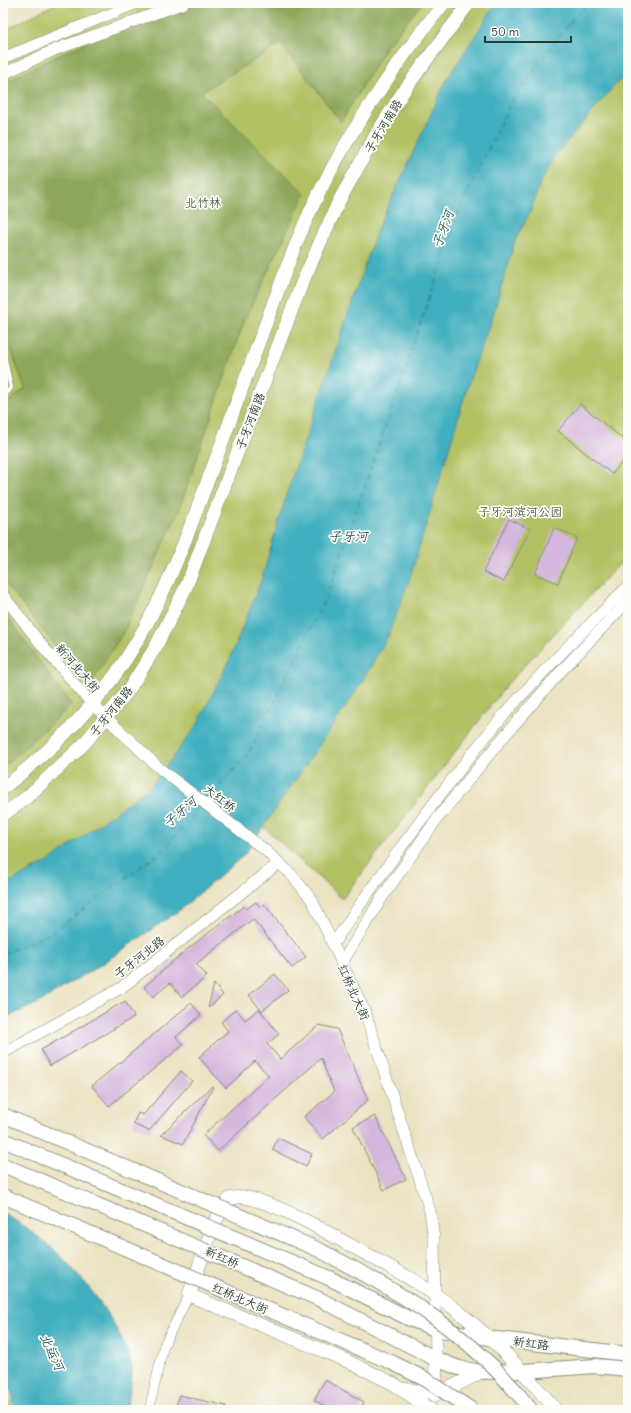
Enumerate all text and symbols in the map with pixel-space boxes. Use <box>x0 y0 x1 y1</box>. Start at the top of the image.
scale bar <box>485 18 571 44</box>
text: 50 m <box>491 24 520 39</box>
street label: 子牙河南路 <box>361 96 405 156</box>
park label: 北竹林 <box>185 195 221 210</box>
water label: 子牙河 <box>428 206 458 250</box>
street label: 子牙河南路 <box>232 390 268 452</box>
park label: 子牙河滨河公园 <box>478 504 562 519</box>
water label: 子牙河 <box>328 528 369 545</box>
street label: 新河北大街 <box>53 640 103 696</box>
street label: 子牙河南路 <box>86 683 136 739</box>
street label: 大红桥 <box>201 781 240 816</box>
water label: 子牙河 <box>160 792 202 831</box>
street label: 子牙河北路 <box>111 933 167 981</box>
street label: 红桥北大街 <box>335 962 373 1022</box>
street label: 新红桥 <box>202 1243 242 1271</box>
street label: 红桥北大街 <box>209 1279 271 1317</box>
water label: 北运河 <box>36 1331 69 1375</box>
street label: 新红路 <box>512 1333 550 1353</box>

